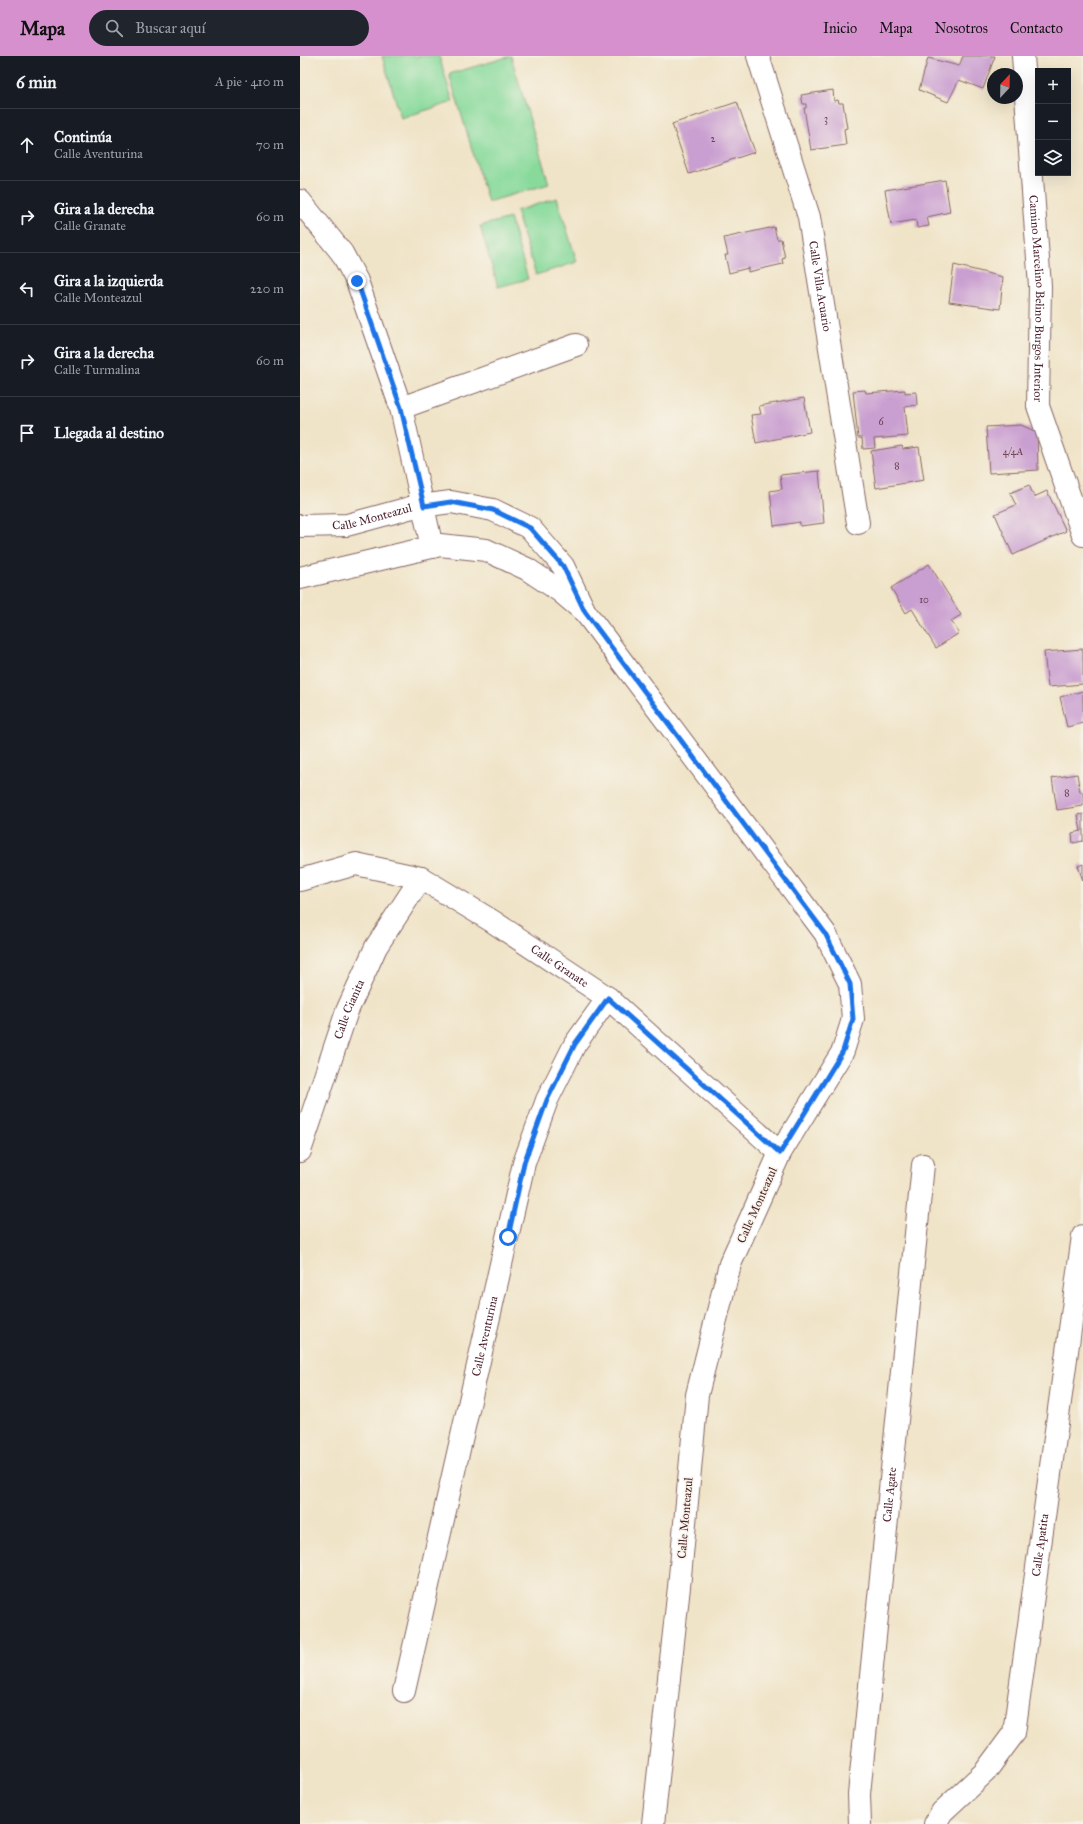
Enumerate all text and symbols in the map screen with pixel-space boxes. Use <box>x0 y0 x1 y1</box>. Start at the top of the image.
search box <box>89 10 369 46</box>
text: Mapa <box>20 17 65 40</box>
icon: search <box>103 17 125 39</box>
text: Buscar aquí <box>135 19 206 37</box>
text: Inicio <box>823 20 857 37</box>
text: Mapa <box>879 20 912 37</box>
text: Nosotros <box>934 20 988 37</box>
text: Contacto <box>1010 20 1063 37</box>
north arrow <box>987 68 1023 104</box>
map controls <box>1035 68 1071 176</box>
button: + <box>1035 68 1071 104</box>
text: 6 min <box>16 72 57 93</box>
text: A pie · 410 m <box>215 74 284 90</box>
button: − <box>1035 104 1071 140</box>
house number: 3 <box>824 113 828 125</box>
text: Continúa <box>54 128 112 146</box>
house number: 2 <box>711 133 716 145</box>
icon: ahead <box>16 134 38 156</box>
text: 70 m <box>256 137 284 153</box>
button: layers <box>1035 140 1071 176</box>
text: Calle Aventurina <box>54 146 143 162</box>
street label: Camino Marcelino Belino Burgos Interior <box>1026 194 1047 403</box>
text: Gira a la derecha <box>54 200 154 218</box>
icon: right <box>16 206 38 228</box>
text: 60 m <box>256 209 284 225</box>
text: Calle Granate <box>54 218 126 234</box>
street label: Calle Villa Acuario <box>806 240 834 333</box>
text: Gira a la izquierda <box>54 272 163 290</box>
route end <box>348 272 366 290</box>
icon: left <box>16 278 38 300</box>
text: 220 m <box>250 281 284 297</box>
text: Calle Monteazul <box>54 290 142 306</box>
text: Gira a la derecha <box>54 344 154 362</box>
icon: right <box>16 350 38 372</box>
text: 60 m <box>256 353 284 369</box>
text: Calle Turmalina <box>54 362 140 378</box>
house number: 6 <box>878 416 884 428</box>
icon: arrive <box>16 422 38 444</box>
text: Llegada al destino <box>54 424 164 442</box>
house number: 4/4A <box>1003 446 1023 458</box>
house number: 8 <box>894 460 900 472</box>
street label: Calle Monteazul <box>332 500 414 532</box>
house number: 10 <box>919 594 929 606</box>
house number: 8 <box>1064 787 1070 799</box>
street label: Calle Granate <box>528 942 591 990</box>
street label: Calle Cianita <box>331 976 368 1041</box>
street label: Calle Monteazul <box>734 1164 780 1245</box>
route start <box>499 1228 517 1246</box>
street label: Calle Aventurina <box>469 1294 501 1378</box>
street label: Calle Agate <box>880 1466 899 1523</box>
street label: Calle Monteazul <box>674 1476 696 1559</box>
street label: Calle Apatita <box>1029 1512 1052 1577</box>

